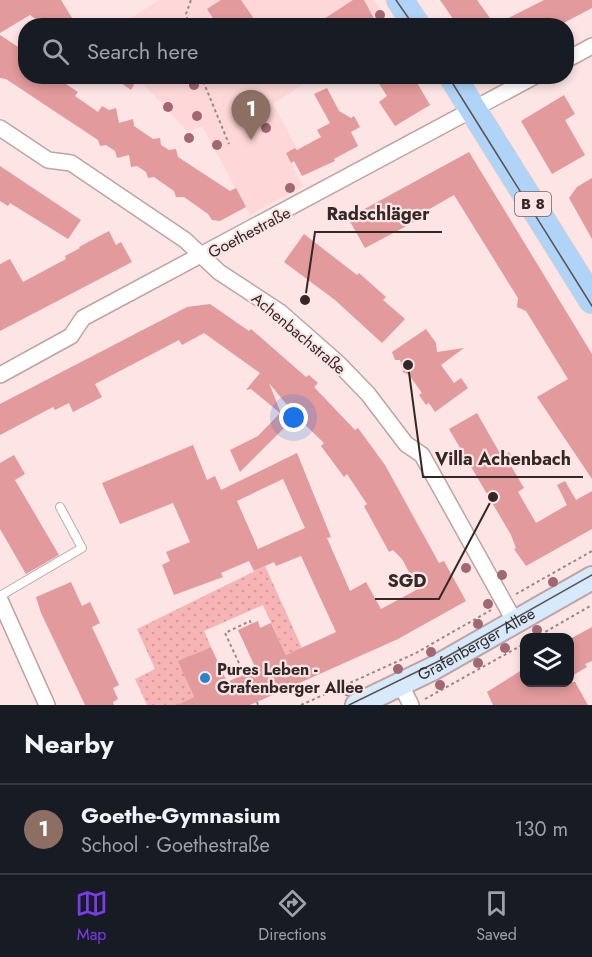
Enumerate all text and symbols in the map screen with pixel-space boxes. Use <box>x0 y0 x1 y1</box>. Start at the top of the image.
search box <box>18 18 574 84</box>
icon: search <box>39 35 72 68</box>
text: Search here <box>87 35 198 67</box>
pin: 1 <box>232 90 270 140</box>
road number: B 8 <box>515 192 551 216</box>
callout: Radschläger <box>315 196 442 232</box>
street label: Goethestraße <box>204 201 295 264</box>
text: Radschläger <box>326 201 430 227</box>
street label: Achenbachstraße <box>247 287 351 380</box>
your location <box>279 403 308 432</box>
callout: Villa Achenbach <box>423 441 583 477</box>
text: Villa Achenbach <box>434 446 571 472</box>
callout: SGD <box>375 563 439 599</box>
text: SGD <box>387 568 427 594</box>
street label: Grafenberger Allee <box>414 602 539 686</box>
map controls <box>520 633 574 687</box>
button: layers <box>520 633 574 687</box>
place label: Pures Leben - Grafenberger Allee <box>217 658 364 699</box>
marker: Pures Leben - Grafenberger Allee <box>198 671 212 685</box>
text: Nearby <box>24 725 113 763</box>
text: Goethe-Gymnasium <box>81 799 281 831</box>
text: 1 <box>38 815 49 844</box>
text: 130 m <box>514 815 568 844</box>
text: School · Goethestraße <box>81 831 270 860</box>
tab: Map <box>75 887 108 946</box>
tab: Directions <box>258 887 326 946</box>
tab: Saved <box>476 887 517 946</box>

